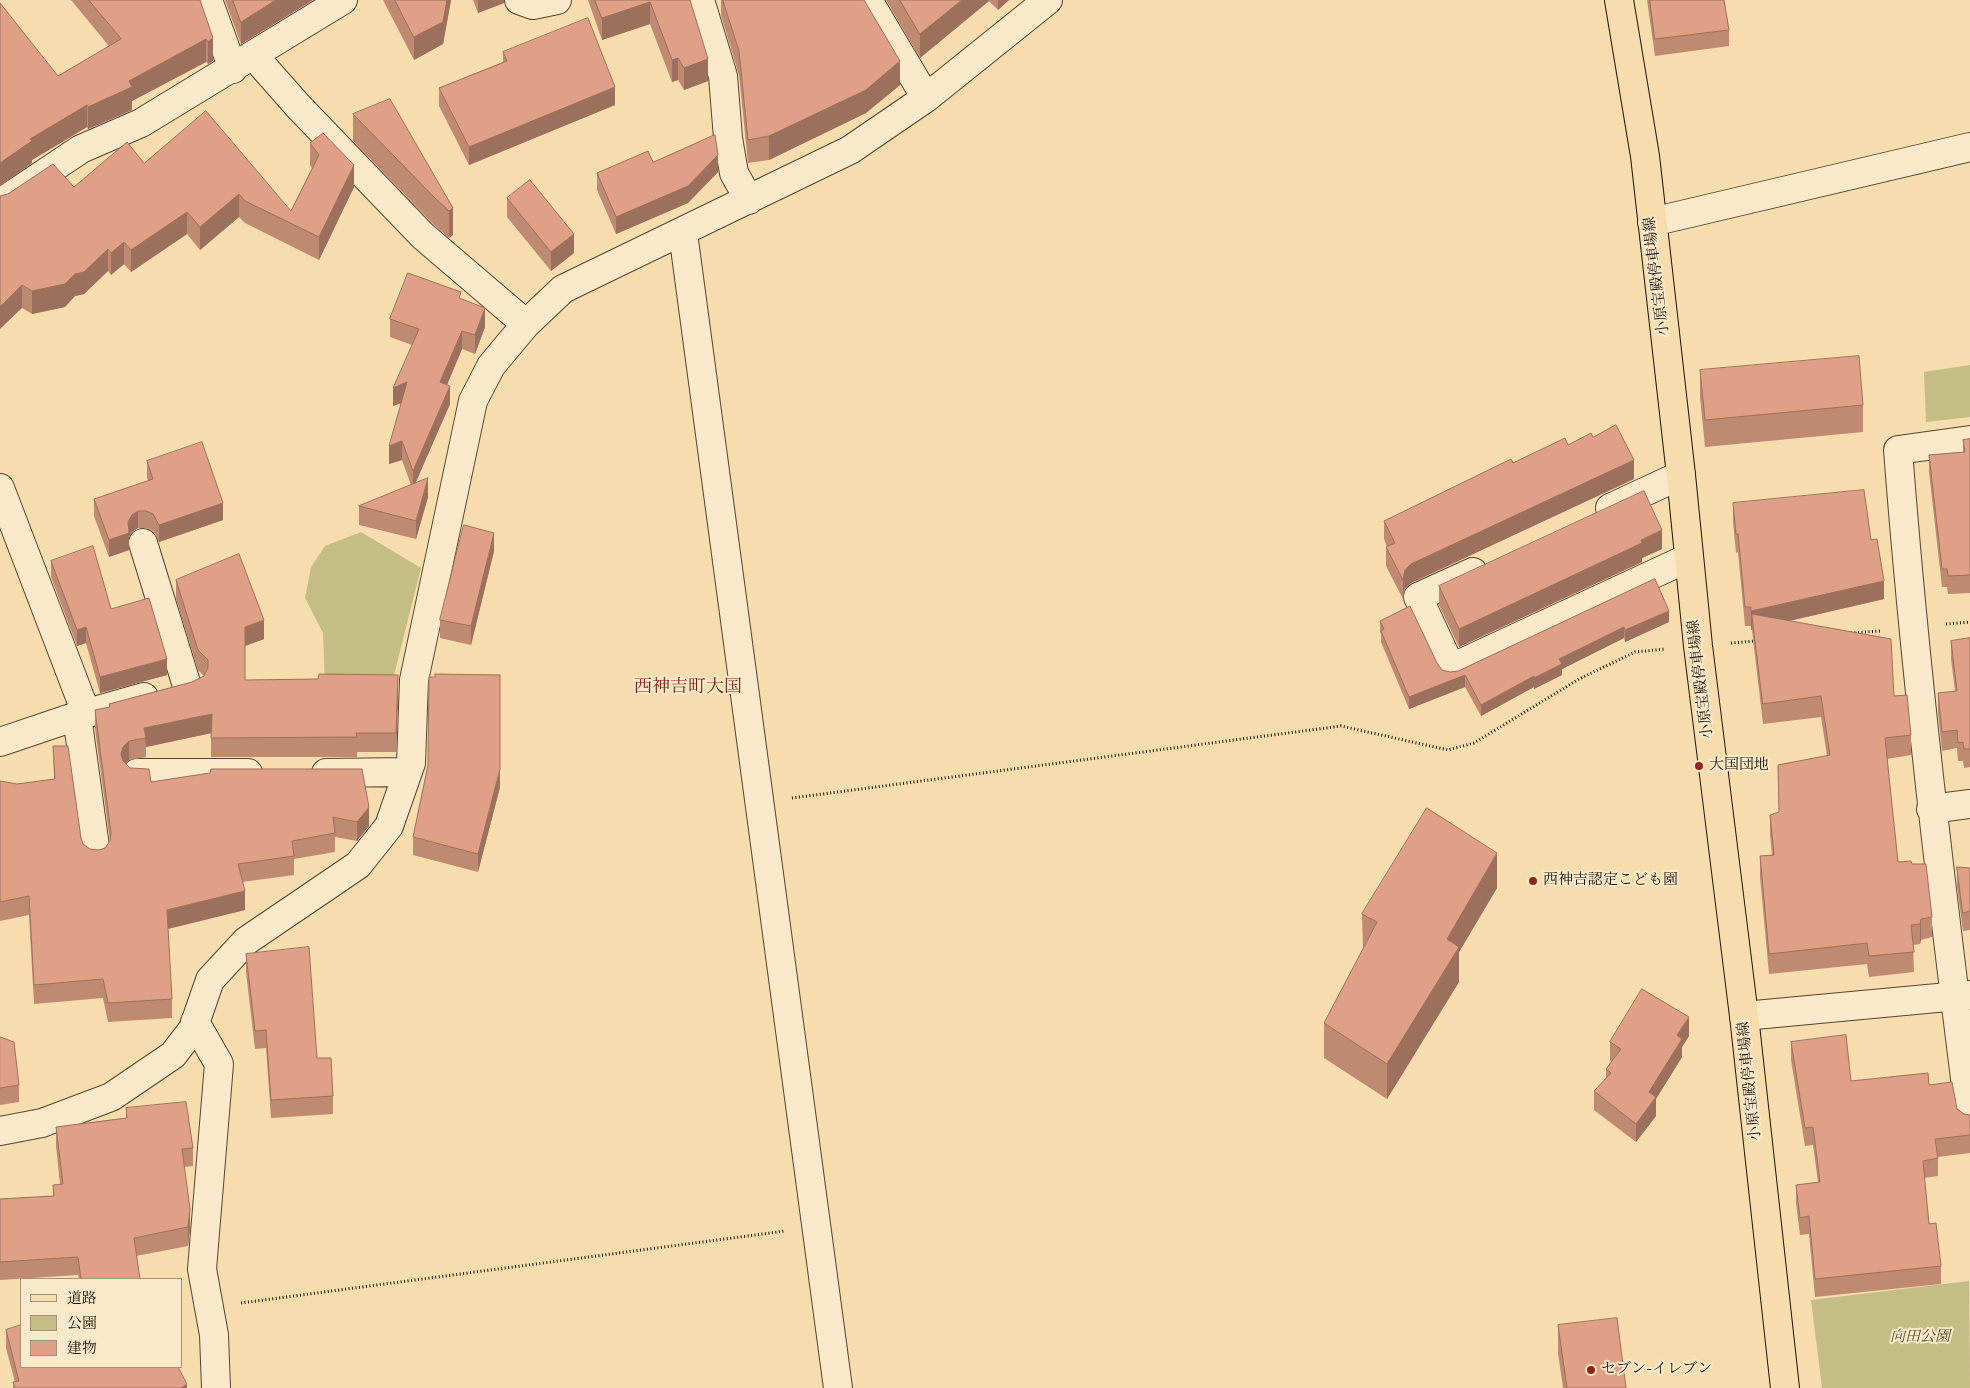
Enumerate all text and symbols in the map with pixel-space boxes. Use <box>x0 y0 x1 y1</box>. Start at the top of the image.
street label: 小原宝殿停車場線 <box>1642 215 1674 337</box>
street label: 小原宝殿停車場線 <box>1686 618 1718 740</box>
district label: 西神吉町大国 <box>634 678 742 700</box>
place label: 大国団地 <box>1709 757 1769 775</box>
marker: 大国団地 <box>1693 760 1705 772</box>
place label: 西神吉認定こども園 <box>1543 872 1678 890</box>
marker: 西神吉認定こども園 <box>1527 875 1539 887</box>
street label: 小原宝殿停車場線 <box>1736 1020 1766 1142</box>
legend <box>20 1278 182 1368</box>
text: 道路 <box>67 1289 97 1310</box>
text: 公園 <box>67 1314 97 1335</box>
park label: 向田公園 <box>1890 1329 1950 1347</box>
text: 建物 <box>67 1339 97 1360</box>
place label: セブン-イレブン <box>1601 1361 1712 1379</box>
marker: セブン-イレブン <box>1585 1364 1597 1376</box>

